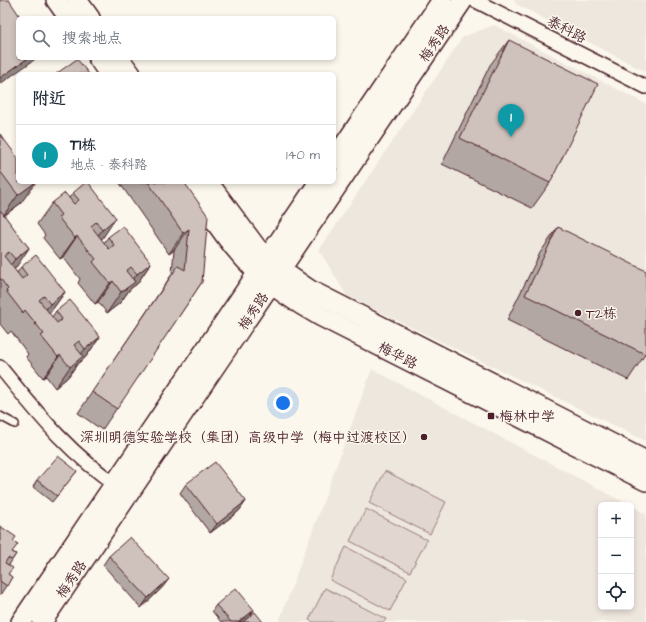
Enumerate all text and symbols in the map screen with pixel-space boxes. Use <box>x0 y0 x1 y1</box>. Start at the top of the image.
street label: 泰科路 <box>543 11 590 48</box>
search box <box>16 16 336 60</box>
street label: 梅秀路 <box>415 21 455 67</box>
icon: search <box>30 27 52 49</box>
text: 搜索地点 <box>62 28 122 49</box>
text: 附近 <box>32 87 66 111</box>
pin: 1 <box>498 104 524 137</box>
text: T1栋 <box>70 135 96 156</box>
text: 1 <box>44 146 46 164</box>
text: 140 m <box>286 146 320 164</box>
text: 地点 · 泰科路 <box>70 156 147 174</box>
street label: 梅秀路 <box>234 289 274 335</box>
place label: T2栋 <box>586 304 617 324</box>
marker: T2栋 <box>573 308 583 318</box>
street label: 梅华路 <box>374 337 421 374</box>
your location <box>273 393 293 413</box>
place label: 梅林中学 <box>499 407 555 427</box>
marker: 梅林中学 <box>486 411 496 421</box>
place label: 深圳明德实验学校（集团）高级中学（梅中过渡校区） <box>80 428 416 448</box>
marker: 深圳明德实验学校（集团）高级中学（梅中过渡校区） <box>419 432 429 442</box>
map controls <box>598 502 634 610</box>
button: + <box>598 502 634 538</box>
button: − <box>598 538 634 574</box>
street label: 梅秀路 <box>52 557 92 603</box>
button: locate <box>598 574 634 610</box>

